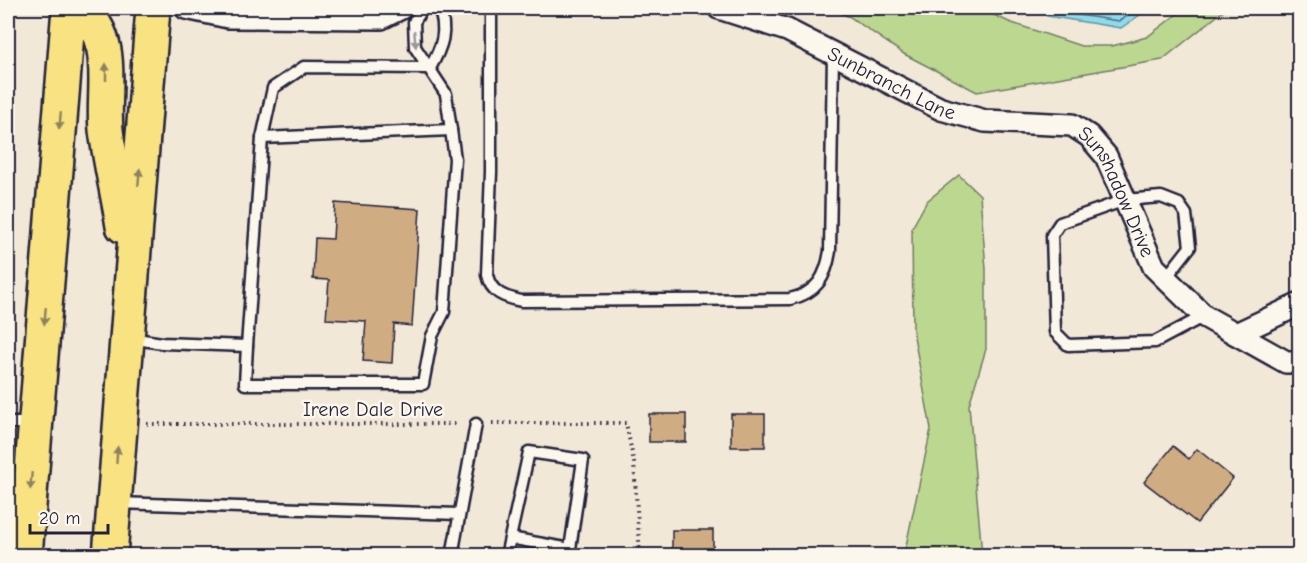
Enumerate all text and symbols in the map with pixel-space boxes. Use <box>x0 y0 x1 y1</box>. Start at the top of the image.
one-way arrow <box>411 29 420 48</box>
street label: Sunbranch Lane <box>824 42 958 124</box>
one-way arrow <box>101 62 111 81</box>
one-way arrow <box>55 112 65 131</box>
street label: Sunshadow Drive <box>1074 121 1159 260</box>
one-way arrow <box>134 168 144 187</box>
one-way arrow <box>40 306 49 325</box>
street label: Irene Dale Drive <box>303 398 443 421</box>
one-way arrow <box>112 446 122 465</box>
one-way arrow <box>27 471 36 490</box>
scale bar <box>30 497 108 535</box>
text: 20 m <box>39 508 80 529</box>

